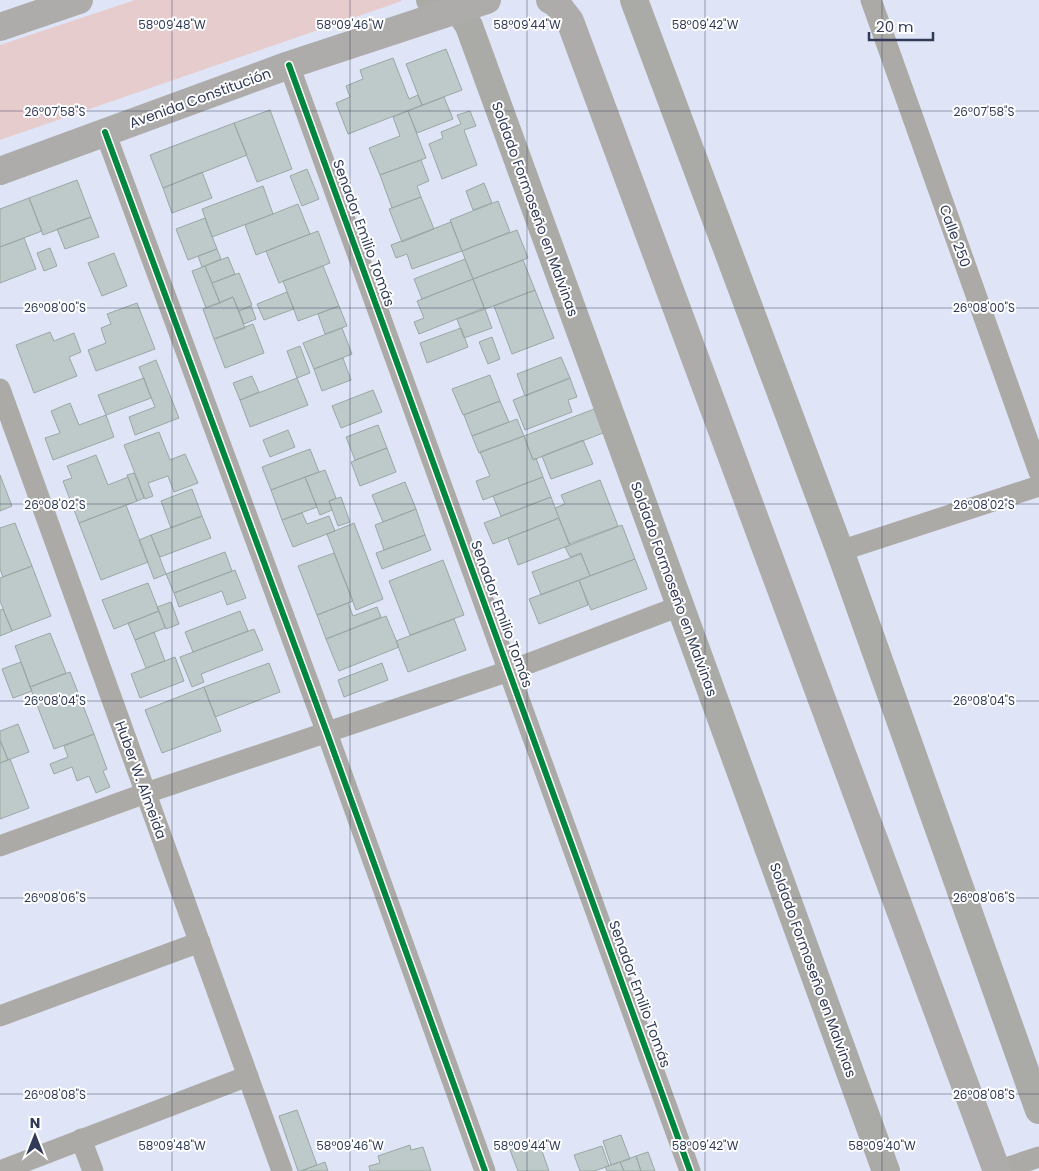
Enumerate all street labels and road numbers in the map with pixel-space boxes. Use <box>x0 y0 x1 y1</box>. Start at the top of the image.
street label: Avenida Constitución <box>126 63 274 133</box>
street label: Soldado Formoseño en Malvinas <box>487 99 583 319</box>
street label: Senador Emilio Tomás <box>328 157 400 309</box>
street label: Calle 250 <box>934 202 976 270</box>
street label: Soldado Formoseño en Malvinas <box>626 479 722 699</box>
street label: Senador Emilio Tomás <box>466 538 538 690</box>
street label: Huber W. Almeida <box>110 718 172 842</box>
street label: Soldado Formoseño en Malvinas <box>765 860 861 1080</box>
street label: Senador Emilio Tomás <box>604 918 676 1070</box>

